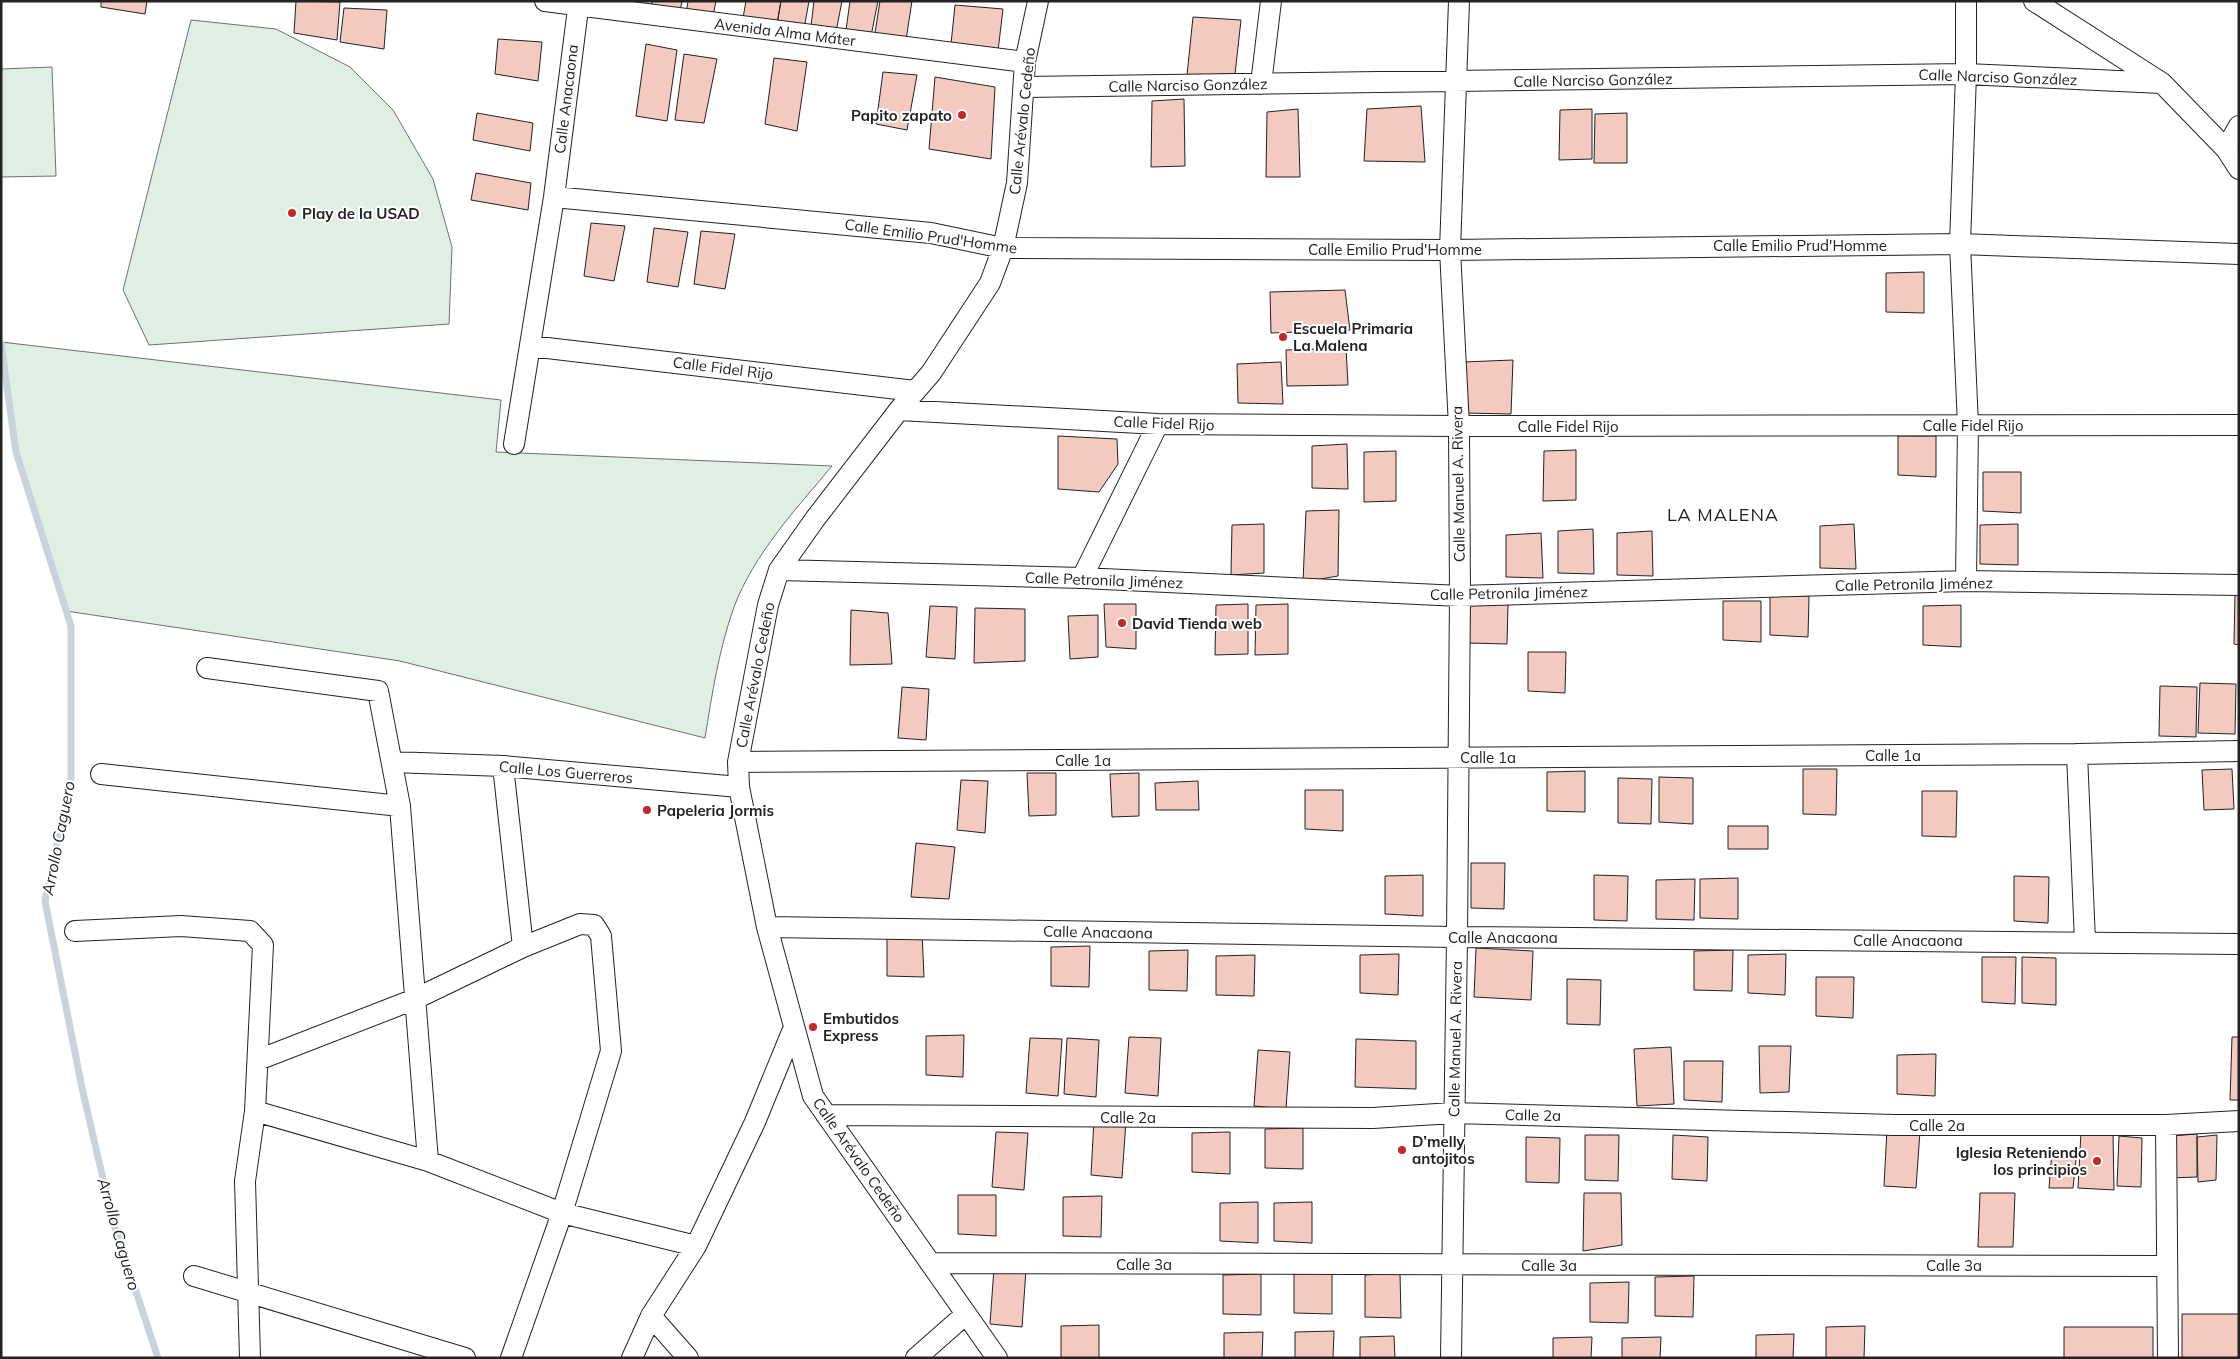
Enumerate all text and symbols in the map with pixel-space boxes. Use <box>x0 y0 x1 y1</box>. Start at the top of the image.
street label: Avenida Alma Máter <box>713 14 857 50</box>
street label: Calle Anacaona <box>550 43 582 155</box>
street label: Calle Arévalo Cedeño <box>1005 46 1039 196</box>
street label: Calle Narciso González <box>1918 65 2078 89</box>
street label: Calle Narciso González <box>1513 69 1673 91</box>
street label: Calle Narciso González <box>1108 74 1268 96</box>
place label: Papito zapato <box>851 106 952 125</box>
marker: Papito zapato <box>956 109 968 121</box>
place label: Play de la USAD <box>302 204 420 223</box>
marker: Play de la USAD <box>286 207 298 219</box>
street label: Calle Emilio Prud'Homme <box>844 214 1018 258</box>
street label: Calle Emilio Prud'Homme <box>1713 236 1887 255</box>
street label: Calle Emilio Prud'Homme <box>1308 240 1482 259</box>
place label: Escuela Primaria La Malena <box>1293 319 1413 355</box>
marker: Escuela Primaria La Malena <box>1277 331 1289 343</box>
street label: Calle Fidel Rijo <box>672 352 774 384</box>
street label: Calle Manuel A. Rivera <box>1447 406 1469 562</box>
street label: Calle Fidel Rijo <box>1113 412 1215 434</box>
street label: Calle Fidel Rijo <box>1923 416 2023 435</box>
street label: Calle Fidel Rijo <box>1518 417 1618 436</box>
district label: LA MALENA <box>1667 503 1779 526</box>
street label: Calle Petronila Jiménez <box>1025 568 1184 592</box>
street label: Calle Petronila Jiménez <box>1835 573 1994 595</box>
street label: Calle Petronila Jiménez <box>1430 582 1589 604</box>
street label: Calle Arévalo Cedeño <box>732 601 778 749</box>
place label: David Tienda web <box>1132 614 1262 633</box>
marker: David Tienda web <box>1116 617 1128 629</box>
street label: Calle 1a <box>1865 746 1921 765</box>
street label: Calle 1a <box>1460 748 1516 767</box>
street label: Calle 1a <box>1055 751 1111 770</box>
street label: Calle Los Guerreros <box>498 757 634 787</box>
water label: Arrollo Caguero <box>37 779 79 898</box>
place label: Papeleria Jormis <box>657 801 774 820</box>
marker: Papeleria Jormis <box>641 804 653 816</box>
street label: Calle Anacaona <box>1043 922 1153 942</box>
street label: Calle Anacaona <box>1448 928 1558 947</box>
street label: Calle Anacaona <box>1853 931 1963 950</box>
street label: Calle Manuel A. Rivera <box>1444 961 1466 1117</box>
place label: Embutidos Express <box>823 1009 899 1045</box>
marker: Embutidos Express <box>807 1021 819 1033</box>
street label: Calle Arévalo Cedeño <box>809 1094 909 1226</box>
street label: Calle 2a <box>1505 1105 1561 1125</box>
street label: Calle 2a <box>1100 1108 1156 1127</box>
street label: Calle 2a <box>1909 1116 1965 1135</box>
place label: D’melly antojitos <box>1412 1132 1475 1168</box>
place label: Iglesia Reteniendo los principios <box>1956 1143 2087 1179</box>
marker: D’melly antojitos <box>1396 1144 1408 1156</box>
marker: Iglesia Reteniendo los principios <box>2091 1155 2103 1167</box>
water label: Arrollo Caguero <box>93 1175 145 1293</box>
street label: Calle 3a <box>1116 1255 1172 1274</box>
street label: Calle 3a <box>1521 1256 1577 1275</box>
street label: Calle 3a <box>1926 1256 1982 1275</box>

